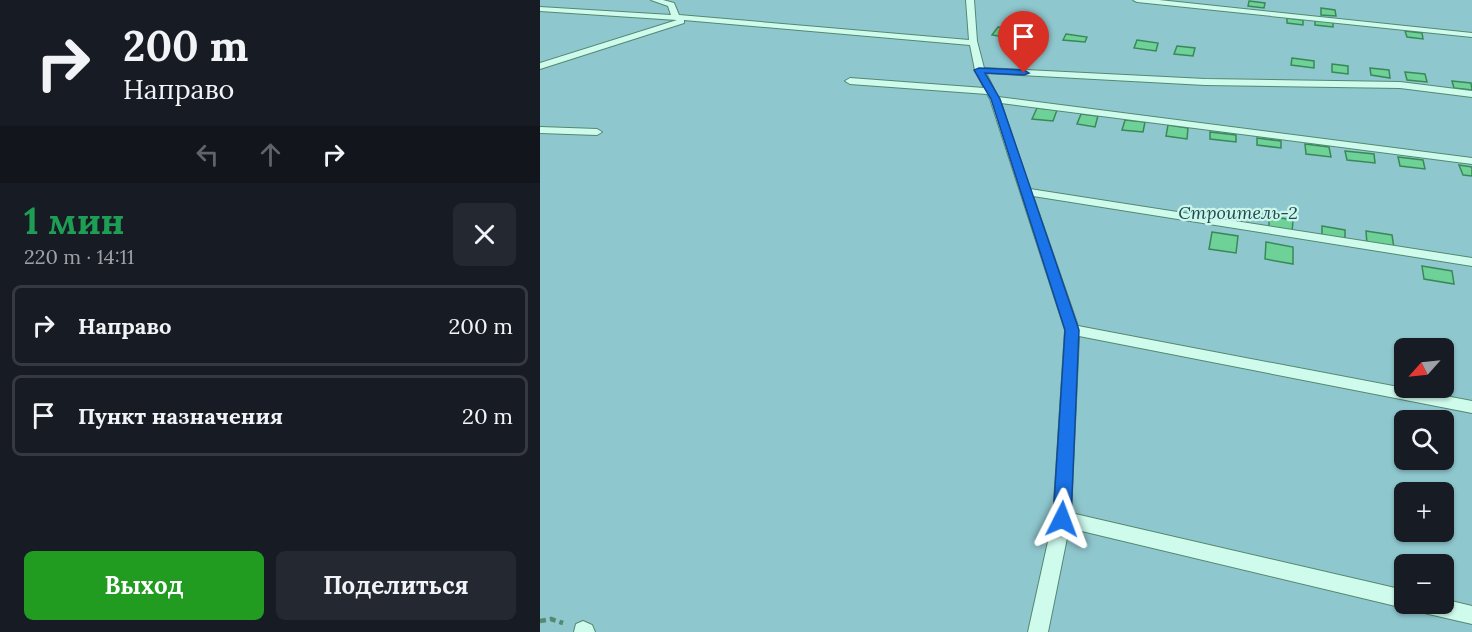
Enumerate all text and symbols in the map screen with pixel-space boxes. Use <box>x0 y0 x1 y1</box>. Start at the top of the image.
pin <box>998 11 1049 73</box>
text: 200 m <box>123 19 249 73</box>
icon: arrive <box>1007 20 1040 53</box>
icon: right <box>24 24 102 102</box>
text: Направо <box>123 72 234 106</box>
icon: left <box>191 138 224 171</box>
icon: ahead <box>254 138 287 171</box>
icon: right <box>317 138 350 171</box>
text: 1 мин <box>24 198 125 244</box>
park label: Строитель-2 <box>1178 201 1298 224</box>
button: close <box>453 203 516 266</box>
text: 220 m · 14:11 <box>24 244 134 269</box>
icon: right <box>27 309 60 342</box>
text: Направо <box>78 312 172 340</box>
text: 200 m <box>448 312 513 340</box>
north arrow <box>1394 338 1454 398</box>
map controls <box>1394 338 1454 614</box>
icon: arrive <box>27 399 60 432</box>
text: Пункт назначения <box>78 402 283 430</box>
text: 20 m <box>462 402 513 430</box>
button: search <box>1394 410 1454 470</box>
button: + <box>1394 482 1454 542</box>
position arrow <box>1030 487 1094 551</box>
button: Выход <box>24 551 264 620</box>
button: Поделиться <box>276 551 516 620</box>
button: − <box>1394 554 1454 614</box>

